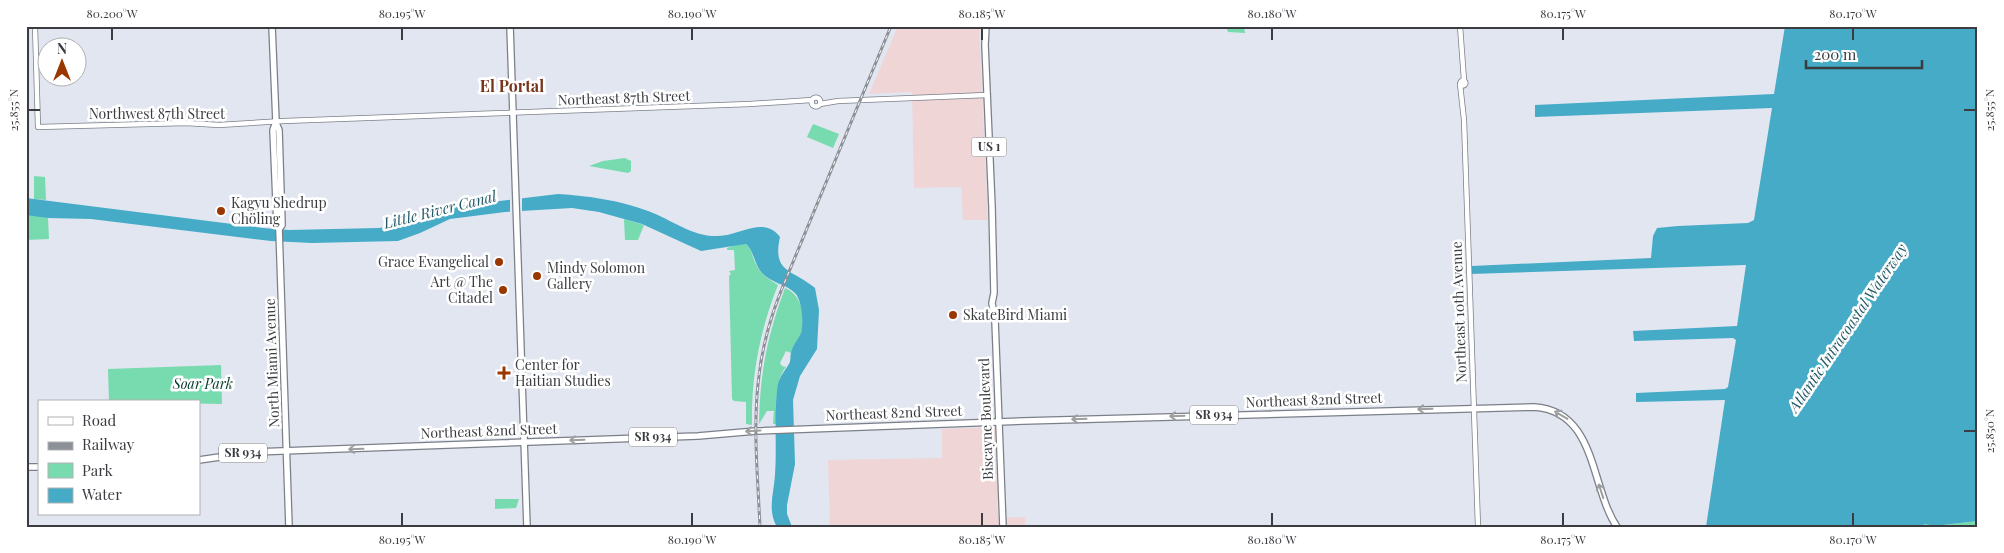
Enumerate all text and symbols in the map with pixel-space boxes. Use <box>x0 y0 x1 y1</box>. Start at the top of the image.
text: 80.200°W <box>86 5 138 21</box>
text: 80.195°W <box>379 5 426 21</box>
text: 80.190°W <box>668 5 716 21</box>
text: 80.185°W <box>959 5 1006 21</box>
text: 80.180°W <box>1248 5 1297 21</box>
text: 80.175°W <box>1540 5 1586 21</box>
text: 80.170°W <box>1829 5 1877 21</box>
north arrow <box>38 38 88 88</box>
scale bar <box>1806 38 1923 70</box>
text: N <box>57 39 67 58</box>
text: 200 m <box>1814 44 1857 64</box>
district label: El Portal <box>480 75 544 96</box>
street label: Northeast 87th Street <box>557 86 692 109</box>
text: 25.855°N <box>5 88 21 131</box>
text: 25.855°N <box>1981 88 1997 131</box>
street label: Northwest 87th Street <box>89 104 226 123</box>
road number: US 1 <box>972 138 1006 156</box>
water label: Little River Canal <box>380 185 499 233</box>
place label: Kagyu Shedrup Chöling <box>231 193 327 228</box>
marker: Kagyu Shedrup Chöling <box>215 205 227 217</box>
water label: Atlantic Intracoastal Waterway <box>1782 239 1911 417</box>
street label: Northeast 10th Avenue <box>1447 241 1470 383</box>
place label: Grace Evangelical <box>378 252 489 271</box>
marker: Grace Evangelical <box>493 256 505 268</box>
place label: Mindy Solomon Gallery <box>547 258 646 293</box>
marker: Mindy Solomon Gallery <box>531 270 543 282</box>
place label: Art @ The Citadel <box>429 272 493 307</box>
marker: Art @ The Citadel <box>497 284 509 296</box>
street label: North Miami Avenue <box>260 298 283 428</box>
place label: SkateBird Miami <box>963 305 1067 324</box>
marker: SkateBird Miami <box>947 309 959 321</box>
place label: Center for Haitian Studies <box>515 355 611 390</box>
street label: Biscayne Boulevard <box>974 358 997 480</box>
marker: Center for Haitian Studies <box>497 366 511 380</box>
park label: Soar Park <box>172 374 233 393</box>
street label: Northeast 82nd Street <box>1245 388 1384 411</box>
legend <box>38 400 200 516</box>
street label: Northeast 82nd Street <box>825 401 964 424</box>
one-way arrow <box>1417 404 1434 414</box>
road number: SR 934 <box>1190 406 1238 424</box>
text: 25.850°N <box>1981 408 1997 453</box>
text: Road <box>82 410 116 430</box>
one-way arrow <box>1553 410 1568 420</box>
one-way arrow <box>1169 411 1186 421</box>
one-way arrow <box>1071 414 1088 424</box>
street label: Northeast 82nd Street <box>420 419 559 442</box>
one-way arrow <box>746 427 762 436</box>
road number: SR 934 <box>629 428 677 447</box>
text: Railway <box>82 434 135 454</box>
one-way arrow <box>569 435 585 445</box>
road number: SR 934 <box>219 443 267 462</box>
one-way arrow <box>349 444 365 454</box>
text: Park <box>82 460 114 480</box>
text: Water <box>81 484 122 504</box>
one-way arrow <box>1596 484 1605 499</box>
text: 80.195°W <box>379 531 426 547</box>
text: 80.190°W <box>668 531 716 547</box>
text: 80.185°W <box>959 531 1006 547</box>
text: 80.180°W <box>1248 531 1297 547</box>
text: 80.175°W <box>1540 531 1586 547</box>
text: 80.170°W <box>1829 531 1877 547</box>

